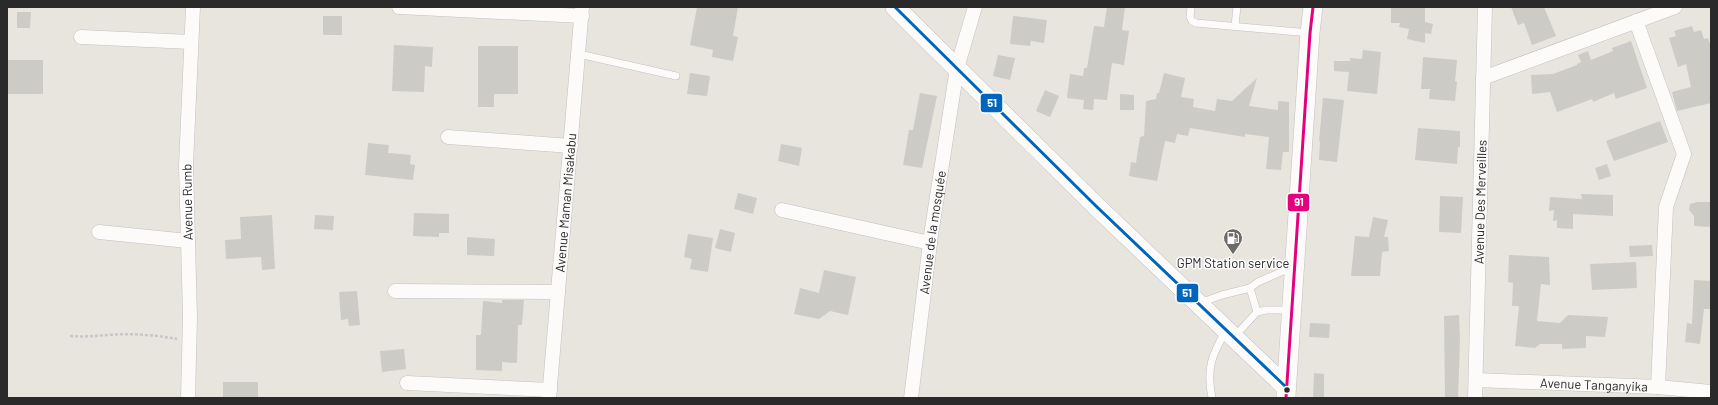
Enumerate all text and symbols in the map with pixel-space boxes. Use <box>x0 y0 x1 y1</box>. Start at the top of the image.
line badge: 51 <box>980 93 1003 113</box>
text: 51 <box>987 96 997 109</box>
street label: Avenue Maman Misakabu <box>552 132 579 273</box>
street label: Avenue Des Merveilles <box>1470 140 1490 264</box>
street label: Avenue Rumb <box>178 164 196 240</box>
street label: Avenue de la mosquée <box>916 169 949 295</box>
line badge: 91 <box>1287 193 1310 212</box>
text: 91 <box>1294 195 1304 208</box>
fuel station icon: GPM Station service <box>1222 227 1244 255</box>
place label: GPM Station service <box>1177 255 1289 271</box>
line badge: 51 <box>1176 283 1199 303</box>
text: 51 <box>1182 286 1192 299</box>
street label: Avenue Tanganyika <box>1540 374 1648 395</box>
unlabelled marker <box>1282 385 1292 395</box>

